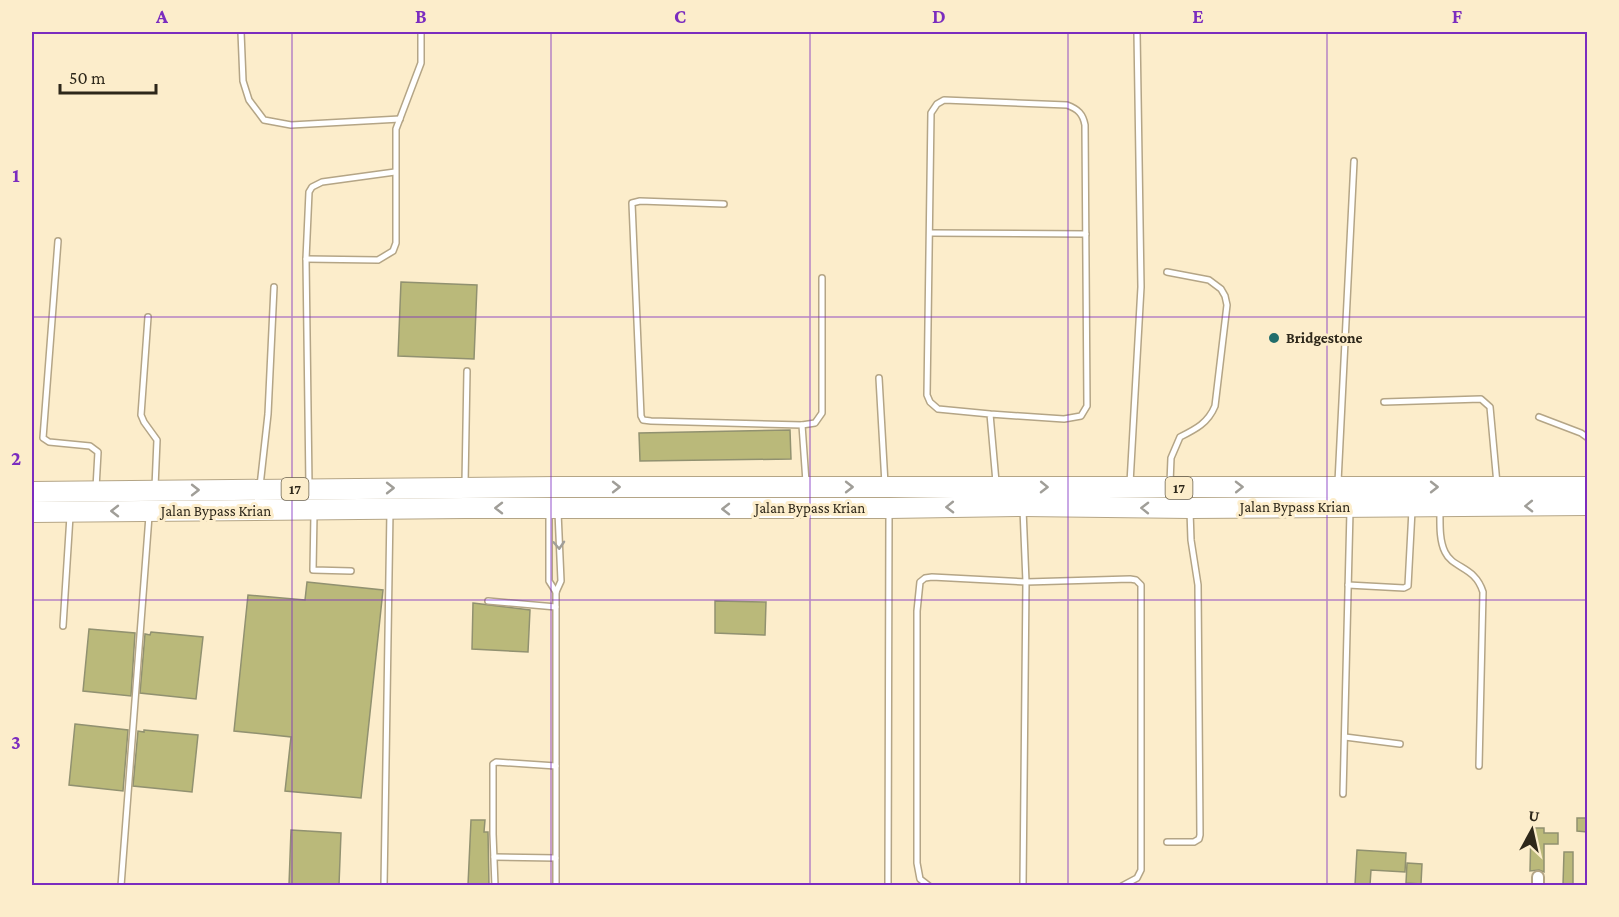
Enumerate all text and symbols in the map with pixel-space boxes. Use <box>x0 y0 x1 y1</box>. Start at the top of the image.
text: A <box>155 5 169 27</box>
text: B <box>415 5 427 27</box>
text: C <box>674 5 686 27</box>
text: D <box>932 5 946 27</box>
text: E <box>1192 5 1204 27</box>
text: F <box>1452 5 1463 27</box>
scale bar <box>60 57 156 95</box>
text: 50 m <box>69 68 106 88</box>
text: 1 <box>12 164 20 186</box>
place label: Bridgestone <box>1286 330 1363 346</box>
marker: Bridgestone <box>1267 331 1281 345</box>
text: 2 <box>11 447 21 469</box>
road number: 17 <box>1166 477 1192 499</box>
road number: 17 <box>282 478 308 500</box>
one-way arrow <box>612 481 621 493</box>
one-way arrow <box>845 481 854 494</box>
one-way arrow <box>1040 481 1049 493</box>
one-way arrow <box>1235 481 1244 494</box>
one-way arrow <box>1430 481 1439 493</box>
one-way arrow <box>385 482 394 495</box>
one-way arrow <box>190 484 199 496</box>
street label: Jalan Bypass Krian <box>1238 499 1350 516</box>
street label: Jalan Bypass Krian <box>753 500 865 517</box>
one-way arrow <box>1525 500 1534 512</box>
one-way arrow <box>946 501 955 514</box>
one-way arrow <box>495 502 504 514</box>
one-way arrow <box>1141 502 1150 514</box>
street label: Jalan Bypass Krian <box>159 503 271 520</box>
one-way arrow <box>721 503 730 515</box>
one-way arrow <box>111 505 120 518</box>
one-way arrow <box>553 541 566 550</box>
text: 3 <box>11 731 21 753</box>
north arrow <box>1502 800 1562 860</box>
text: U <box>1527 806 1541 825</box>

